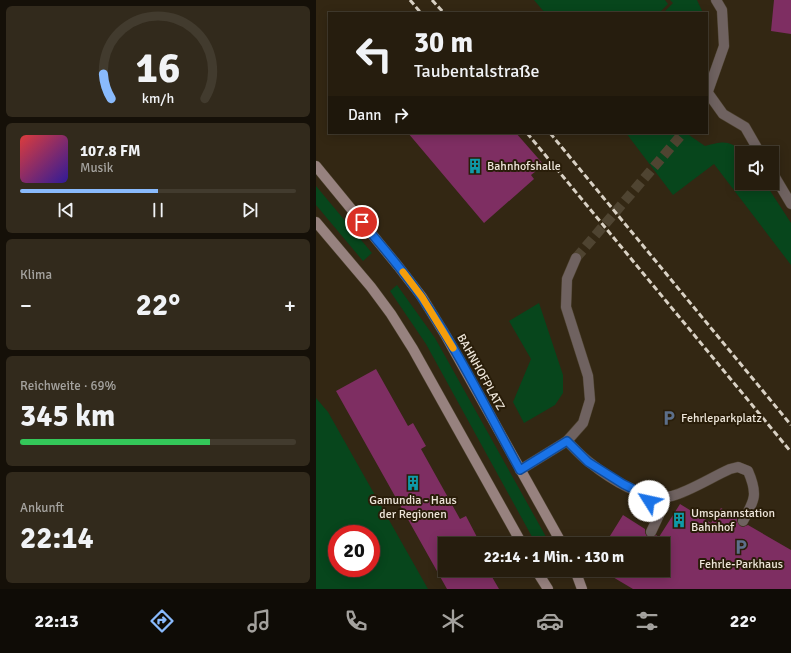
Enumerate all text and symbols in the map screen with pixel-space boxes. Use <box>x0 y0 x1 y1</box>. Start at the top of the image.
text: 30 m <box>414 26 473 60</box>
icon: left <box>348 28 400 80</box>
text: 16 <box>136 43 180 94</box>
text: Taubentalstraße <box>414 60 540 82</box>
text: km/h <box>142 90 174 107</box>
icon: right <box>390 104 412 126</box>
text: Dann <box>348 106 382 124</box>
text: 107.8 FM <box>80 142 141 160</box>
map controls <box>735 146 779 190</box>
button: sound <box>735 146 779 190</box>
building icon: Bahnhofshalle <box>466 157 484 175</box>
place label: Bahnhofshalle <box>487 159 561 174</box>
text: Musik <box>80 160 113 176</box>
icon: previous <box>55 199 77 221</box>
icon: pause <box>147 199 169 221</box>
icon: next <box>239 199 261 221</box>
pin <box>345 205 379 239</box>
icon: arrive <box>351 211 373 233</box>
text: Klima <box>20 267 52 283</box>
text: 22° <box>136 287 180 324</box>
text: − <box>20 292 32 319</box>
text: + <box>284 292 296 319</box>
street label: BAHNHOFPLATZ <box>453 331 508 413</box>
text: Reichweite · 69% <box>20 378 116 394</box>
text: 345 km <box>20 398 115 435</box>
parking icon: Fehrleparkplatz <box>660 409 678 427</box>
place label: Fehrleparkplatz <box>681 411 762 426</box>
building icon: Gamundia - Haus der Regionen <box>404 474 422 492</box>
position arrow <box>628 480 670 522</box>
place label: Gamundia - Haus der Regionen <box>369 493 457 522</box>
text: Ankunft <box>20 500 64 516</box>
place label: Umspannstation Bahnhof <box>691 506 775 535</box>
building icon: Umspannstation Bahnhof <box>670 511 688 529</box>
text: 22:14 <box>20 520 94 557</box>
speed limit sign: 20 <box>328 525 380 577</box>
parking icon: Fehrle-Parkhaus <box>732 538 750 556</box>
text: 22:14 · 1 Min. · 130 m <box>484 548 624 566</box>
place label: Fehrle-Parkhaus <box>699 557 783 572</box>
icon: directions <box>148 607 176 635</box>
icon: music <box>245 607 273 635</box>
icon: phone <box>342 607 370 635</box>
icon: climate <box>439 607 467 635</box>
icon: car <box>536 607 564 635</box>
icon: filters <box>633 607 661 635</box>
text: 22:13 <box>35 610 79 632</box>
text: 22° <box>730 610 756 632</box>

